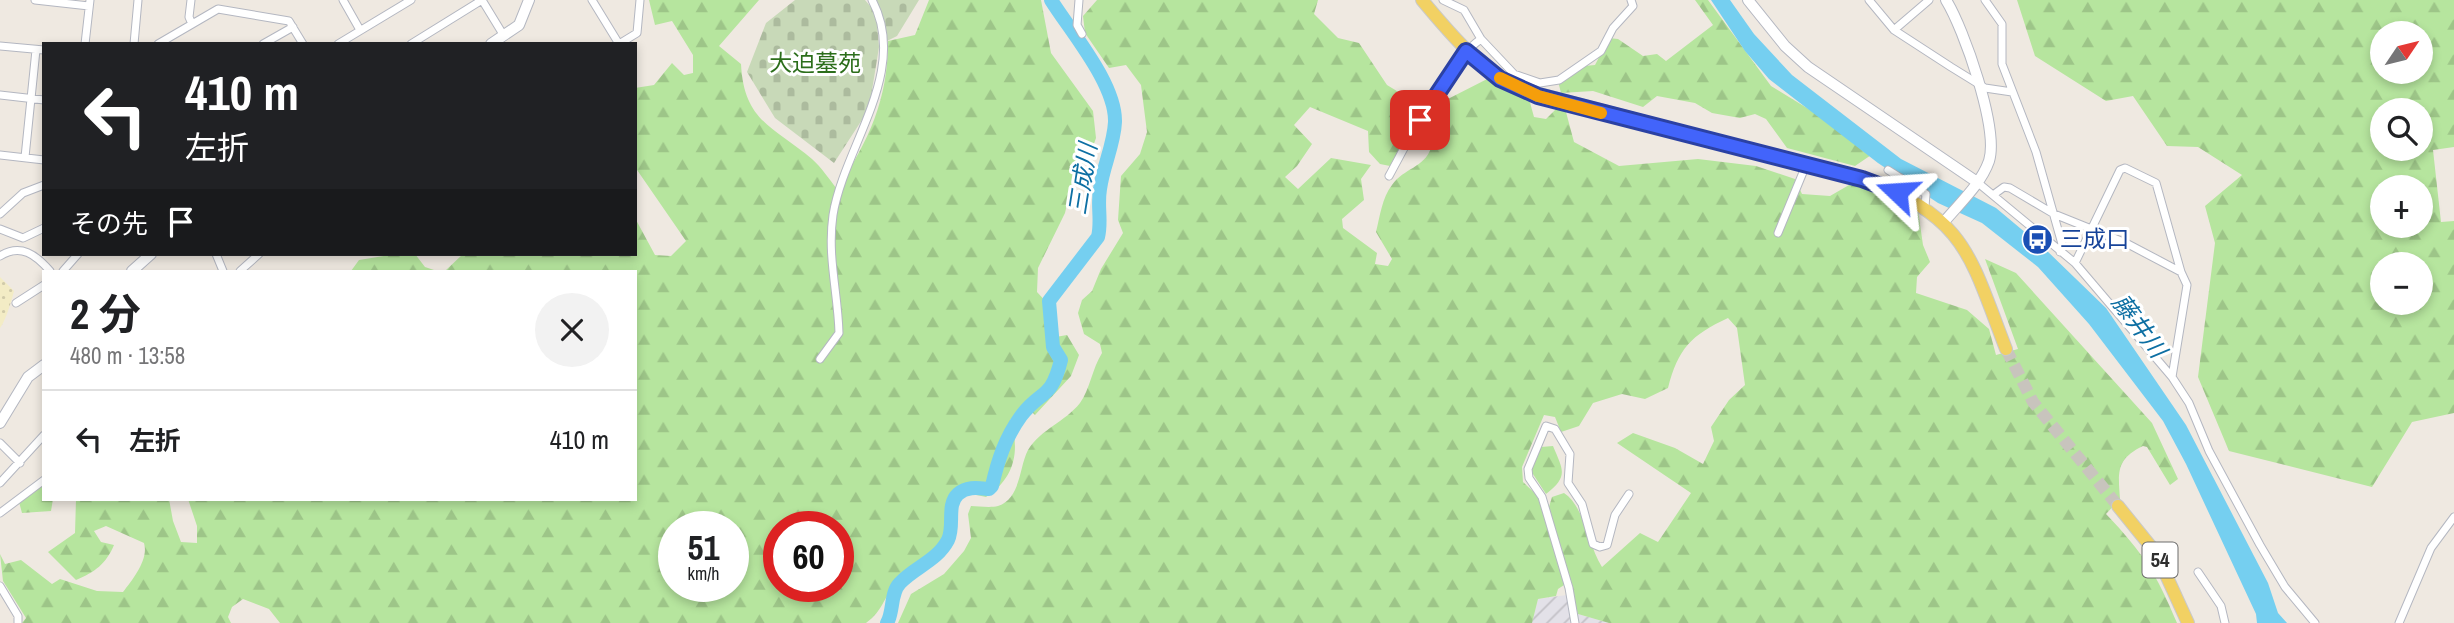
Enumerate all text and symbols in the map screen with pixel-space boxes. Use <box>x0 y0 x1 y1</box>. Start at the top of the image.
north arrow <box>2370 21 2432 84</box>
map controls <box>2370 21 2433 315</box>
park label: 大迫墓苑 <box>769 47 861 78</box>
text: 410 m <box>185 59 299 125</box>
icon: left <box>70 70 161 161</box>
pin <box>1390 90 1450 150</box>
button: search <box>2370 98 2433 161</box>
icon: arrive <box>1401 101 1439 139</box>
text: 左折 <box>185 126 249 169</box>
water label: 三成川 <box>1061 138 1104 217</box>
position arrow <box>1860 155 1934 229</box>
button: + <box>2370 175 2433 238</box>
icon: arrive <box>162 203 200 241</box>
text: その先 <box>70 206 148 241</box>
bus stop icon: 三成口 <box>2020 222 2054 256</box>
place label: 三成口 <box>2060 223 2129 254</box>
button: − <box>2370 252 2433 315</box>
text: 2 分 <box>70 286 141 342</box>
water label: 藤井川 <box>2105 287 2176 366</box>
button: close <box>535 293 609 367</box>
text: 480 m · 13:58 <box>70 340 185 371</box>
icon: left <box>70 420 108 458</box>
text: 410 m <box>550 422 609 457</box>
text: 左折 <box>129 423 181 458</box>
speed limit sign: 60 <box>763 511 854 602</box>
text: 51 <box>688 524 719 571</box>
road number: 54 <box>2142 542 2178 578</box>
text: km/h <box>688 561 720 586</box>

